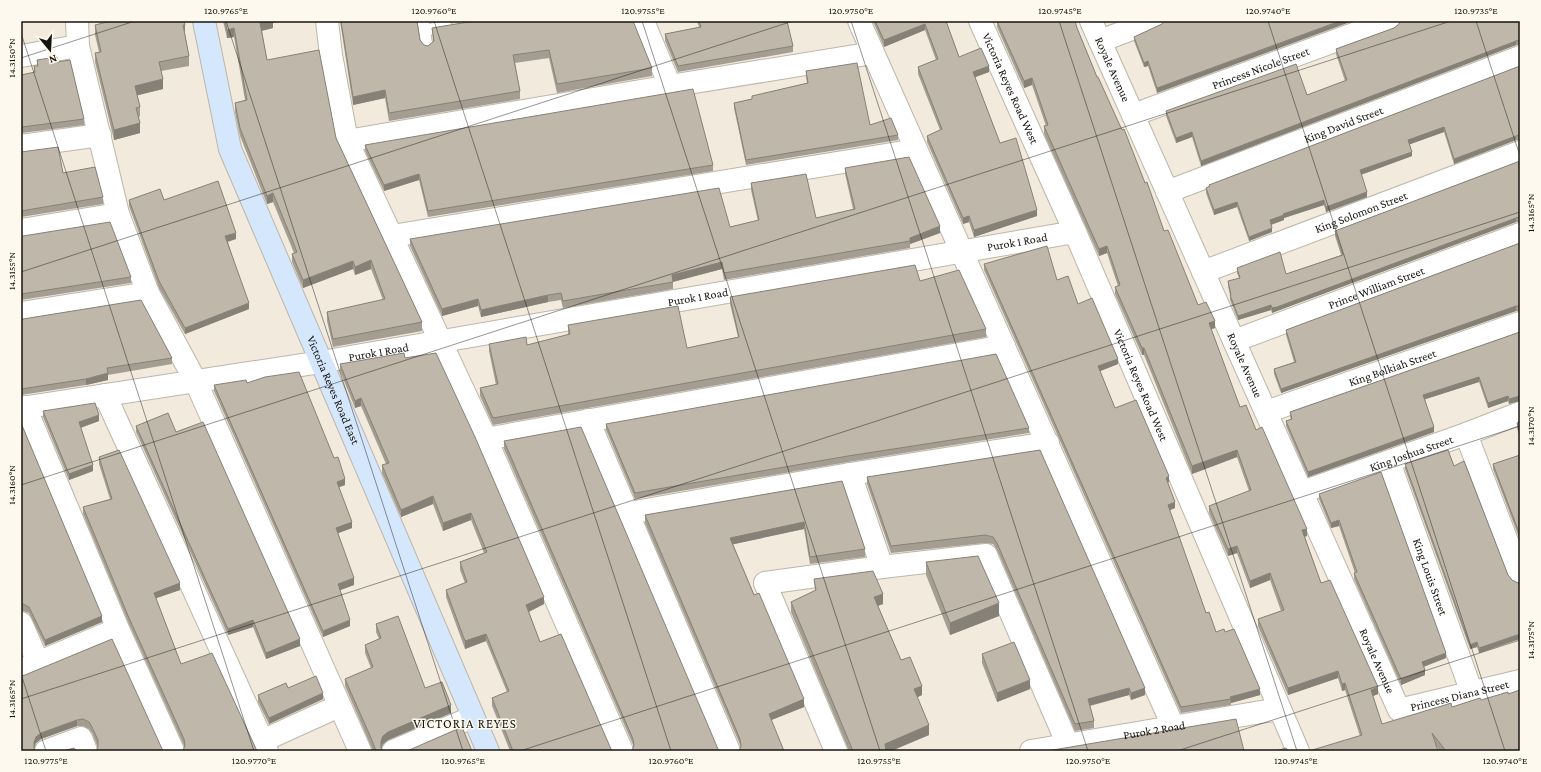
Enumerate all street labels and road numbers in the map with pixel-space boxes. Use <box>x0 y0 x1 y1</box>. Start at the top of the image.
street label: Victoria Reyes Road West <box>979 31 1042 147</box>
street label: Royale Avenue <box>1092 35 1133 104</box>
street label: Princess Nicole Street <box>1210 44 1312 92</box>
street label: King David Street <box>1302 103 1386 146</box>
street label: King Solomon Street <box>1313 188 1410 236</box>
street label: Purok 1 Road <box>986 230 1049 254</box>
street label: Prince William Street <box>1326 263 1427 312</box>
street label: Purok 1 Road <box>667 285 730 309</box>
street label: Victoria Reyes Road West <box>1111 327 1171 444</box>
street label: Royale Avenue <box>1224 331 1265 400</box>
street label: Victoria Reyes Road East <box>304 334 363 447</box>
street label: Purok 1 Road <box>347 340 411 364</box>
street label: King Bolkiah Street <box>1347 346 1439 389</box>
street label: King Joshua Street <box>1368 432 1456 475</box>
street label: King Louis Street <box>1410 536 1451 618</box>
street label: Royale Avenue <box>1356 626 1398 696</box>
street label: Princess Diana Street <box>1409 677 1511 714</box>
street label: Purok 2 Road <box>1122 718 1187 742</box>

